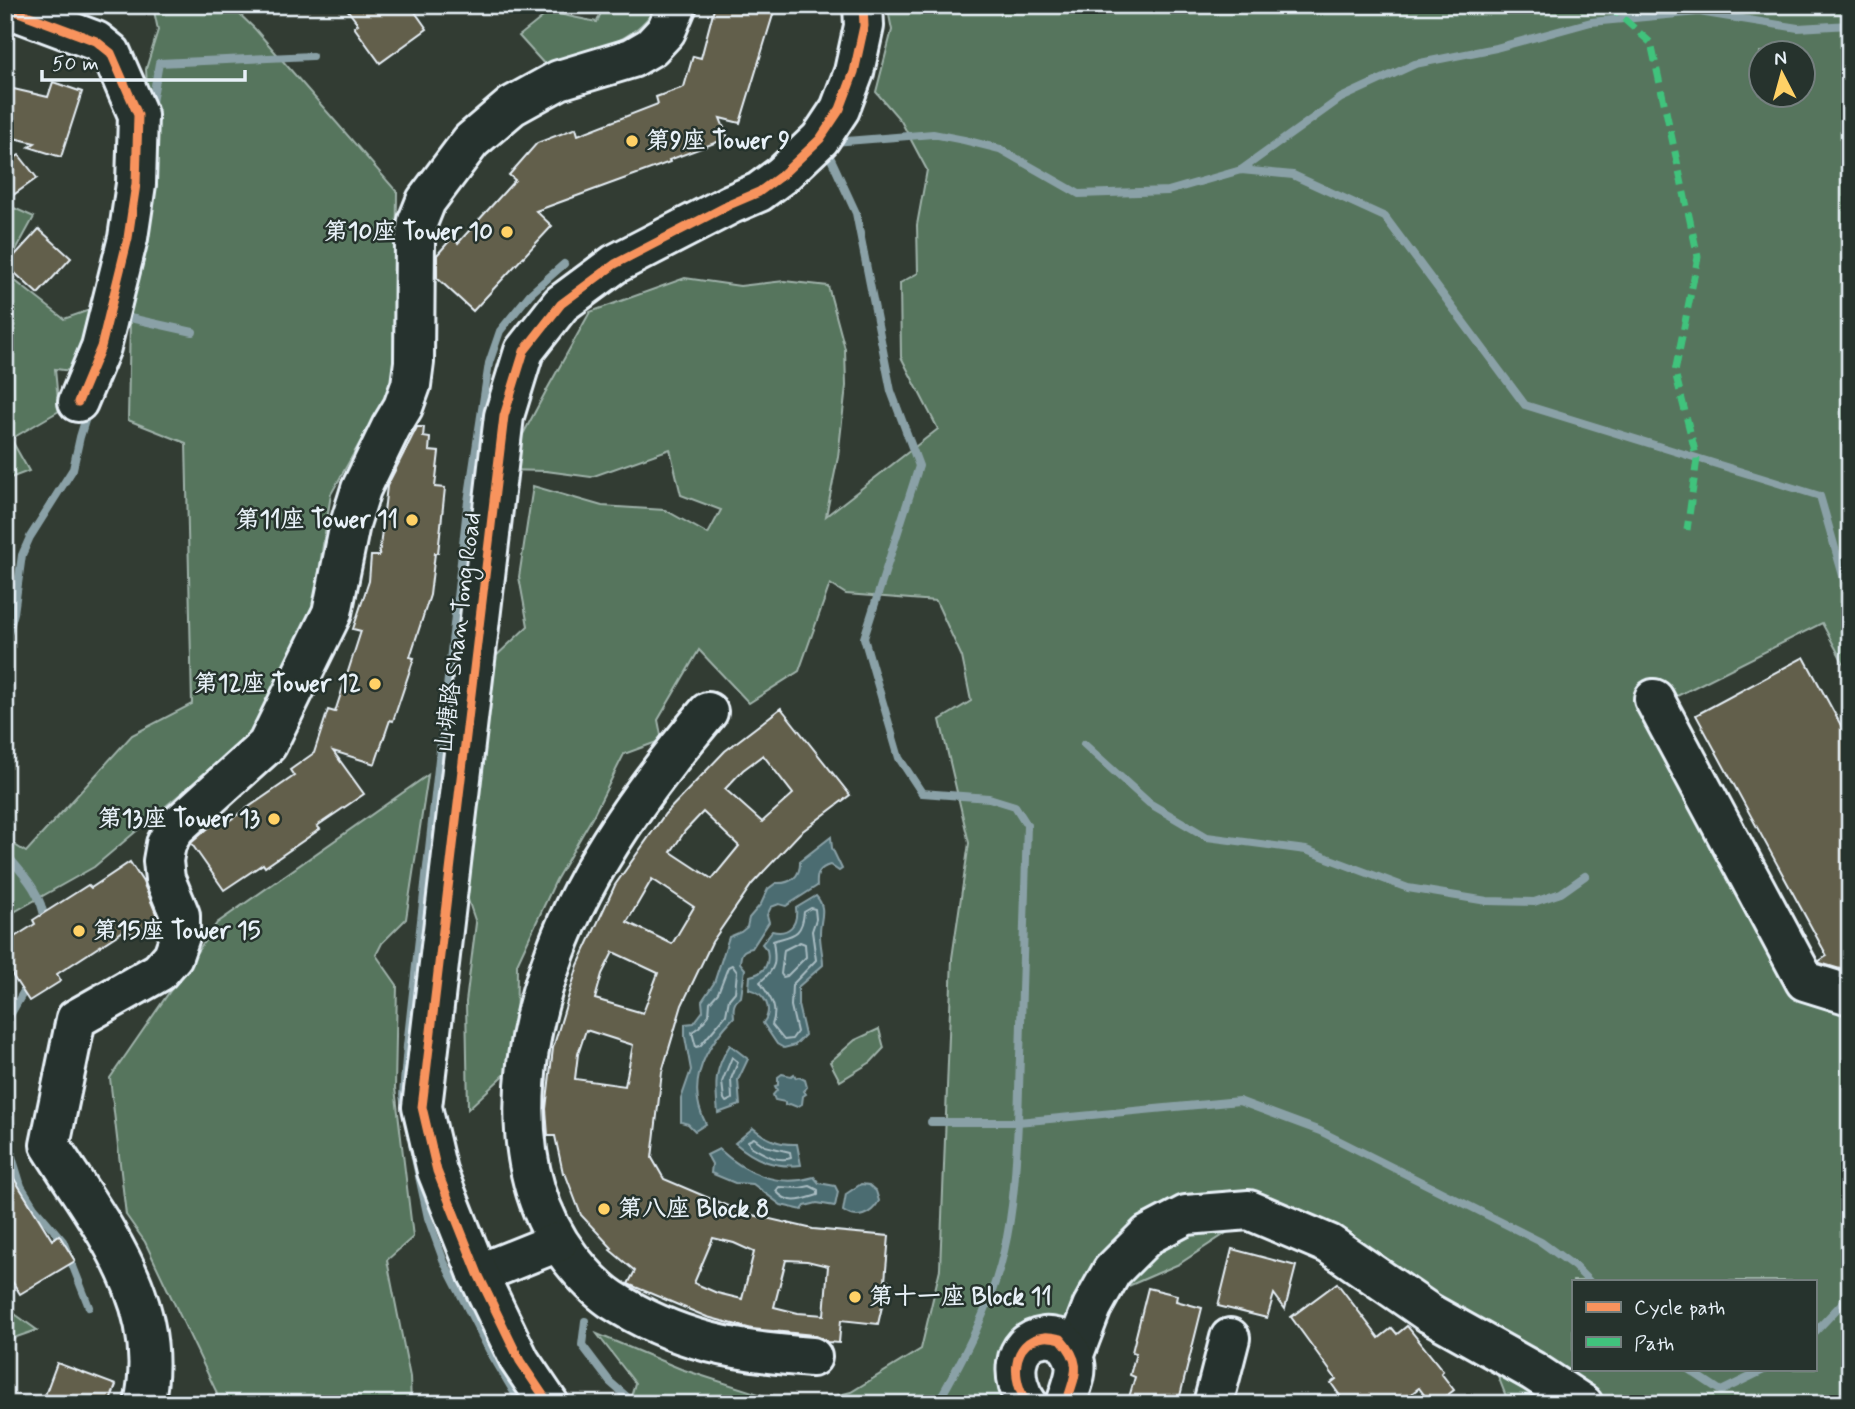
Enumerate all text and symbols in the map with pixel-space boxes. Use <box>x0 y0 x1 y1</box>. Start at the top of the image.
scale bar <box>42 38 245 82</box>
north arrow <box>1746 38 1816 108</box>
text: N <box>1773 45 1788 72</box>
text: 50 m <box>52 50 99 78</box>
place label: 第9座 Tower 9 <box>646 126 790 157</box>
marker: 第9座 Tower 9 <box>624 133 640 149</box>
place label: 第10座 Tower 10 <box>324 217 493 248</box>
marker: 第10座 Tower 10 <box>499 224 515 240</box>
place label: 第11座 Tower 11 <box>235 505 398 536</box>
street label: 山塘路 Shan Tong Road <box>429 511 491 756</box>
marker: 第11座 Tower 11 <box>404 512 420 528</box>
place label: 第12座 Tower 12 <box>194 669 361 700</box>
marker: 第12座 Tower 12 <box>367 676 383 692</box>
place label: 第13座 Tower 13 <box>98 804 260 835</box>
marker: 第13座 Tower 13 <box>266 811 282 827</box>
place label: 第15座 Tower 15 <box>93 916 261 947</box>
marker: 第15座 Tower 15 <box>71 923 87 939</box>
place label: 第八座 Block 8 <box>618 1194 769 1225</box>
marker: 第八座 Block 8 <box>596 1201 612 1217</box>
legend <box>1572 1280 1816 1370</box>
place label: 第十一座 Block 11 <box>869 1282 1052 1313</box>
marker: 第十一座 Block 11 <box>847 1289 863 1305</box>
text: Cycle path <box>1634 1294 1725 1322</box>
text: Path <box>1634 1330 1674 1358</box>

